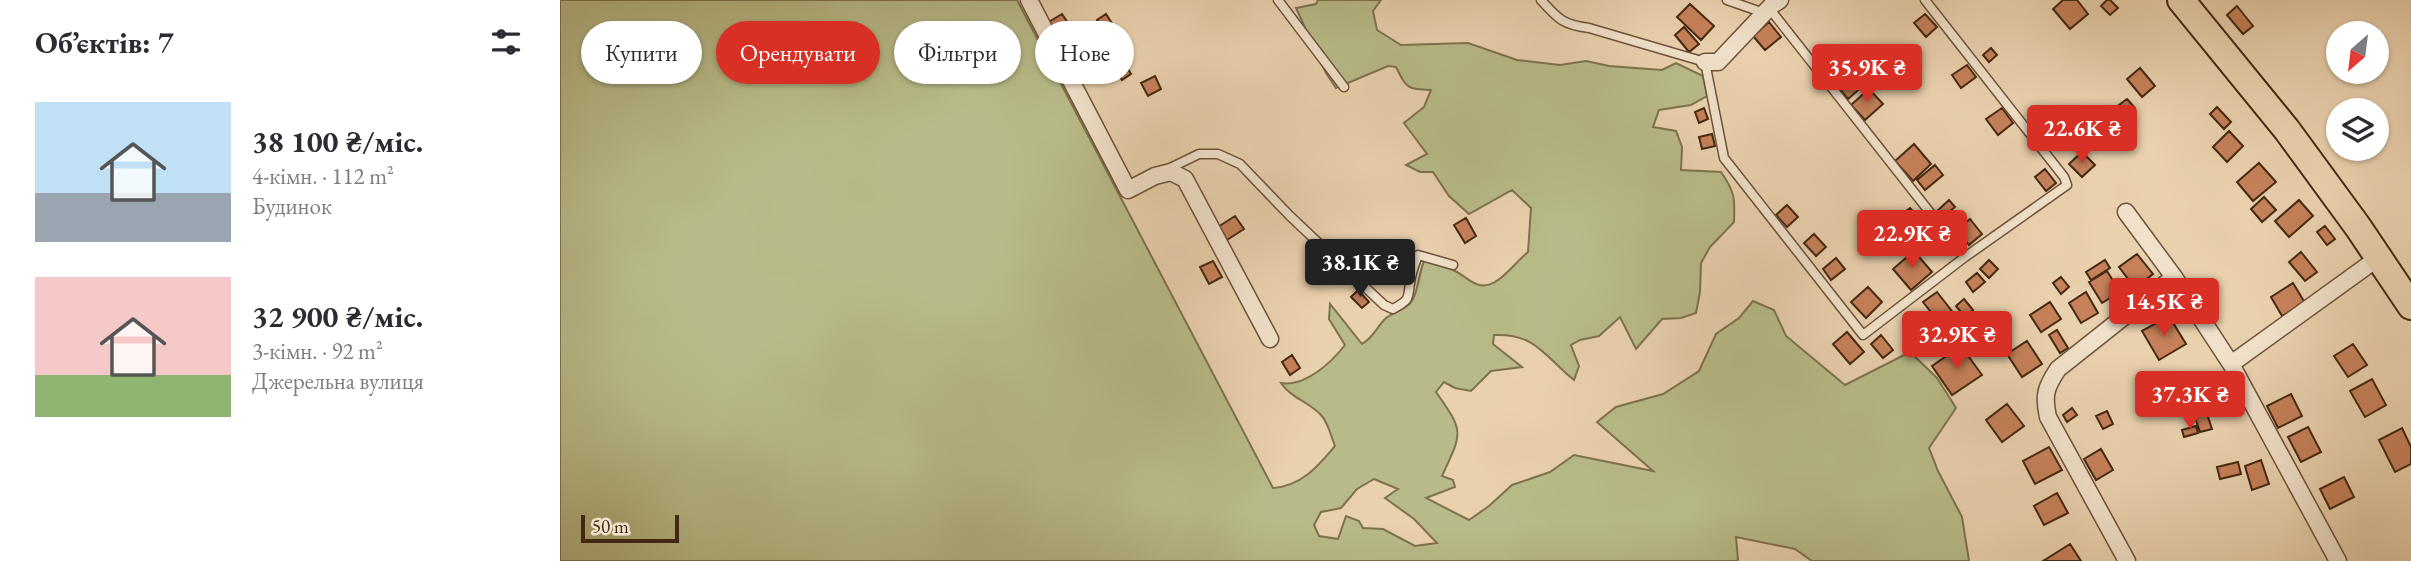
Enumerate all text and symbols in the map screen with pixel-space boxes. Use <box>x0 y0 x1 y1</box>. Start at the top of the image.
chip: Купити <box>581 21 702 84</box>
chip: Орендувати <box>716 21 880 84</box>
chip: Фільтри <box>894 21 1021 84</box>
chip: Нове <box>1035 21 1134 84</box>
north arrow <box>2326 21 2389 84</box>
map controls <box>2326 21 2389 161</box>
text: Об’єктів: 7 <box>35 23 174 62</box>
icon: filters <box>487 23 525 61</box>
pin: 35.9K ₴ <box>1802 44 1932 104</box>
text: 35.9K ₴ <box>1828 52 1906 82</box>
button: layers <box>2326 98 2389 161</box>
pin: 22.6K ₴ <box>2017 106 2147 165</box>
text: 22.6K ₴ <box>2043 113 2121 143</box>
text: 38 100 ₴/міс. <box>252 122 423 161</box>
icon: home <box>91 130 175 214</box>
text: 4-кімн. · 112 m² <box>252 161 394 191</box>
text: Будинок <box>252 191 332 221</box>
pin: 22.9K ₴ <box>1847 210 1977 270</box>
text: 22.9K ₴ <box>1873 218 1951 248</box>
pin: 38.1K ₴ <box>1295 240 1425 299</box>
text: 38.1K ₴ <box>1321 247 1399 277</box>
pin: 14.5K ₴ <box>2099 278 2229 338</box>
text: 14.5K ₴ <box>2125 286 2203 316</box>
text: 32 900 ₴/міс. <box>252 297 423 336</box>
icon: home <box>91 305 175 389</box>
pin: 32.9K ₴ <box>1892 312 2022 371</box>
text: 32.9K ₴ <box>1918 319 1996 349</box>
text: 3-кімн. · 92 m² <box>252 336 383 366</box>
text: Джерельна вулиця <box>252 366 424 396</box>
pin: 37.3K ₴ <box>2125 372 2255 431</box>
text: 37.3K ₴ <box>2151 379 2229 409</box>
scale bar <box>581 512 679 544</box>
text: 50 m <box>592 514 629 539</box>

